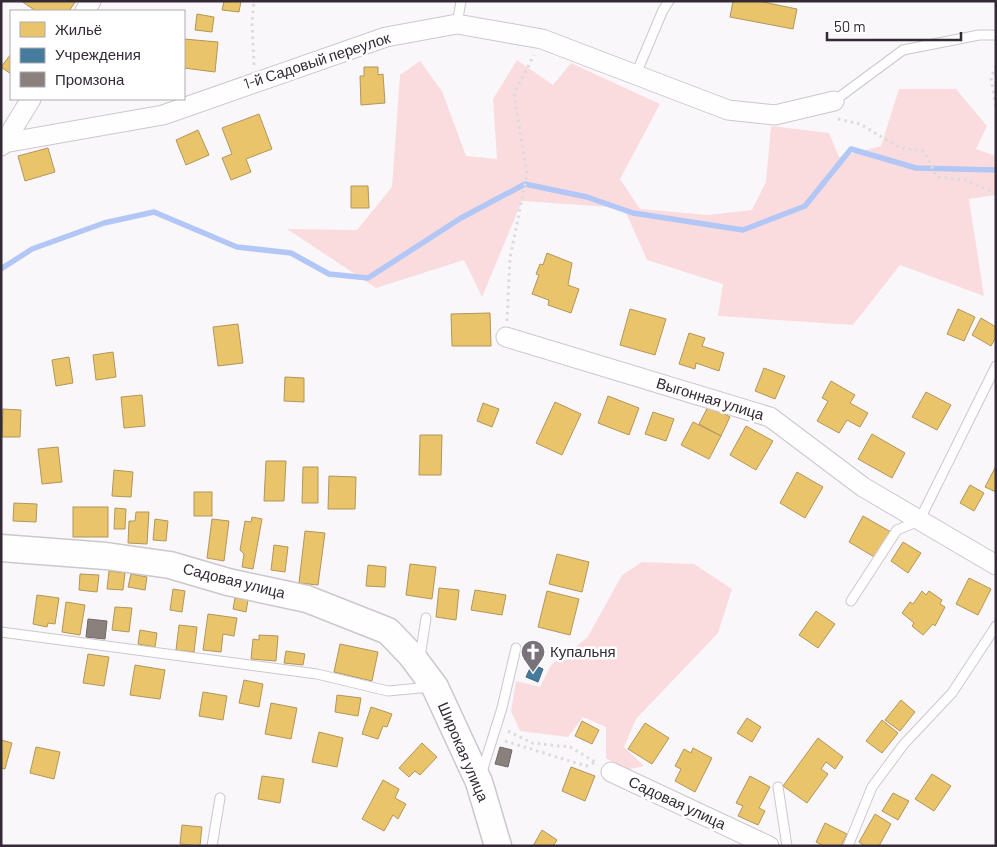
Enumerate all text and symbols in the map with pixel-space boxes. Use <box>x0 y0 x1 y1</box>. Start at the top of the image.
legend <box>10 10 185 100</box>
scale bar <box>827 10 961 42</box>
text: 50 m <box>834 17 866 35</box>
text: Жильё <box>55 20 102 38</box>
street label: 1-й Садовый переулок <box>241 28 393 92</box>
text: Учреждения <box>55 45 141 63</box>
text: Промзона <box>55 70 125 88</box>
street label: Выгонная улица <box>654 373 767 423</box>
street label: Садовая улица <box>181 559 288 602</box>
church icon: Купальня <box>520 639 546 673</box>
place label: Купальня <box>550 642 616 660</box>
street label: Широкая улица <box>435 699 493 805</box>
street label: Садовая улица <box>626 772 729 833</box>

